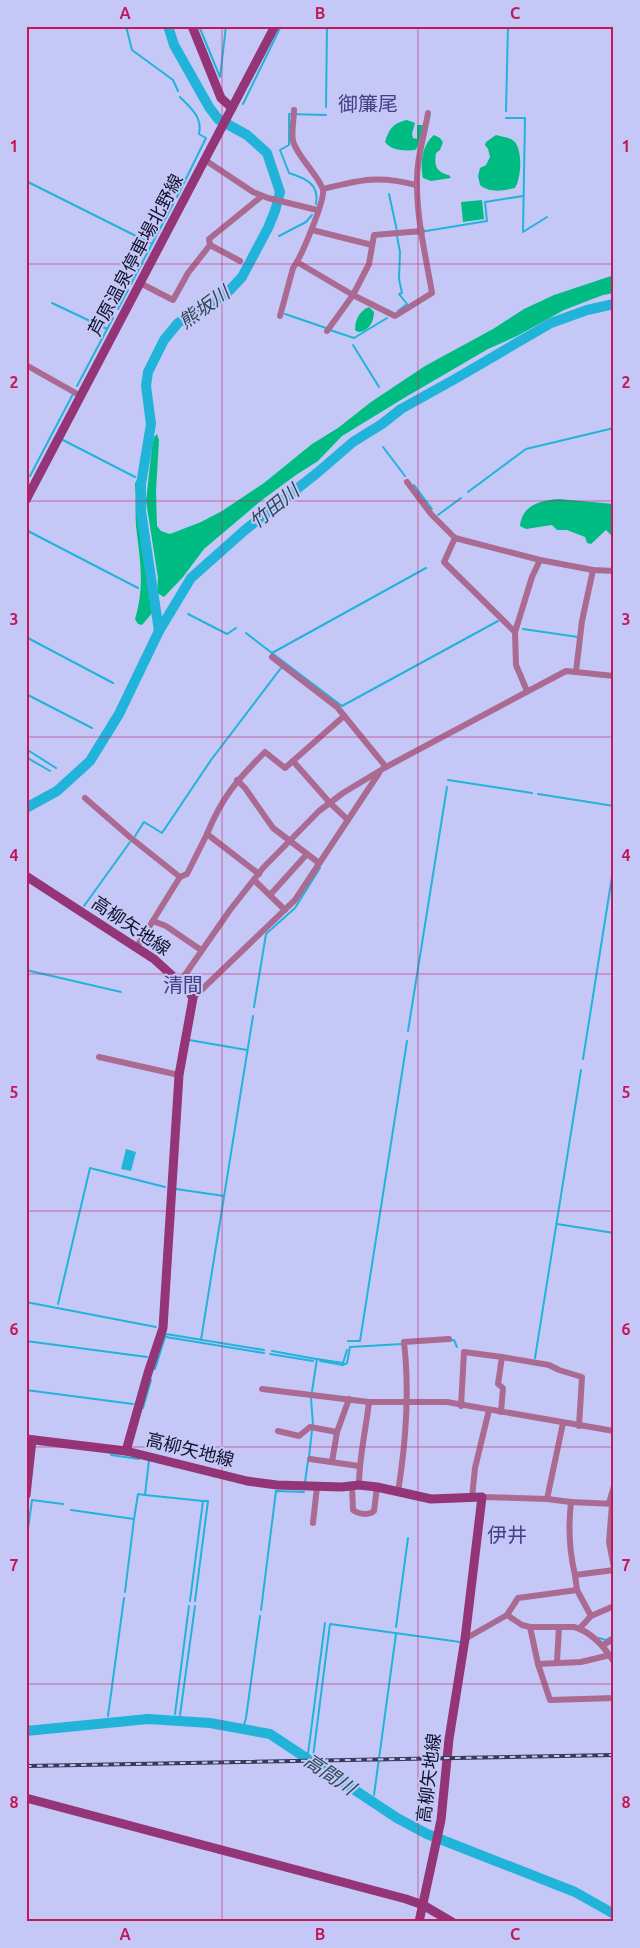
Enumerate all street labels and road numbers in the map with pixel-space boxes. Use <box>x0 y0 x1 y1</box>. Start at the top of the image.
street label: 芦原温泉停車場北野線 <box>84 170 186 339</box>
street label: 高柳矢地線 <box>89 892 174 959</box>
street label: 高柳矢地線 <box>144 1428 236 1470</box>
street label: 高柳矢地線 <box>413 1732 443 1824</box>

